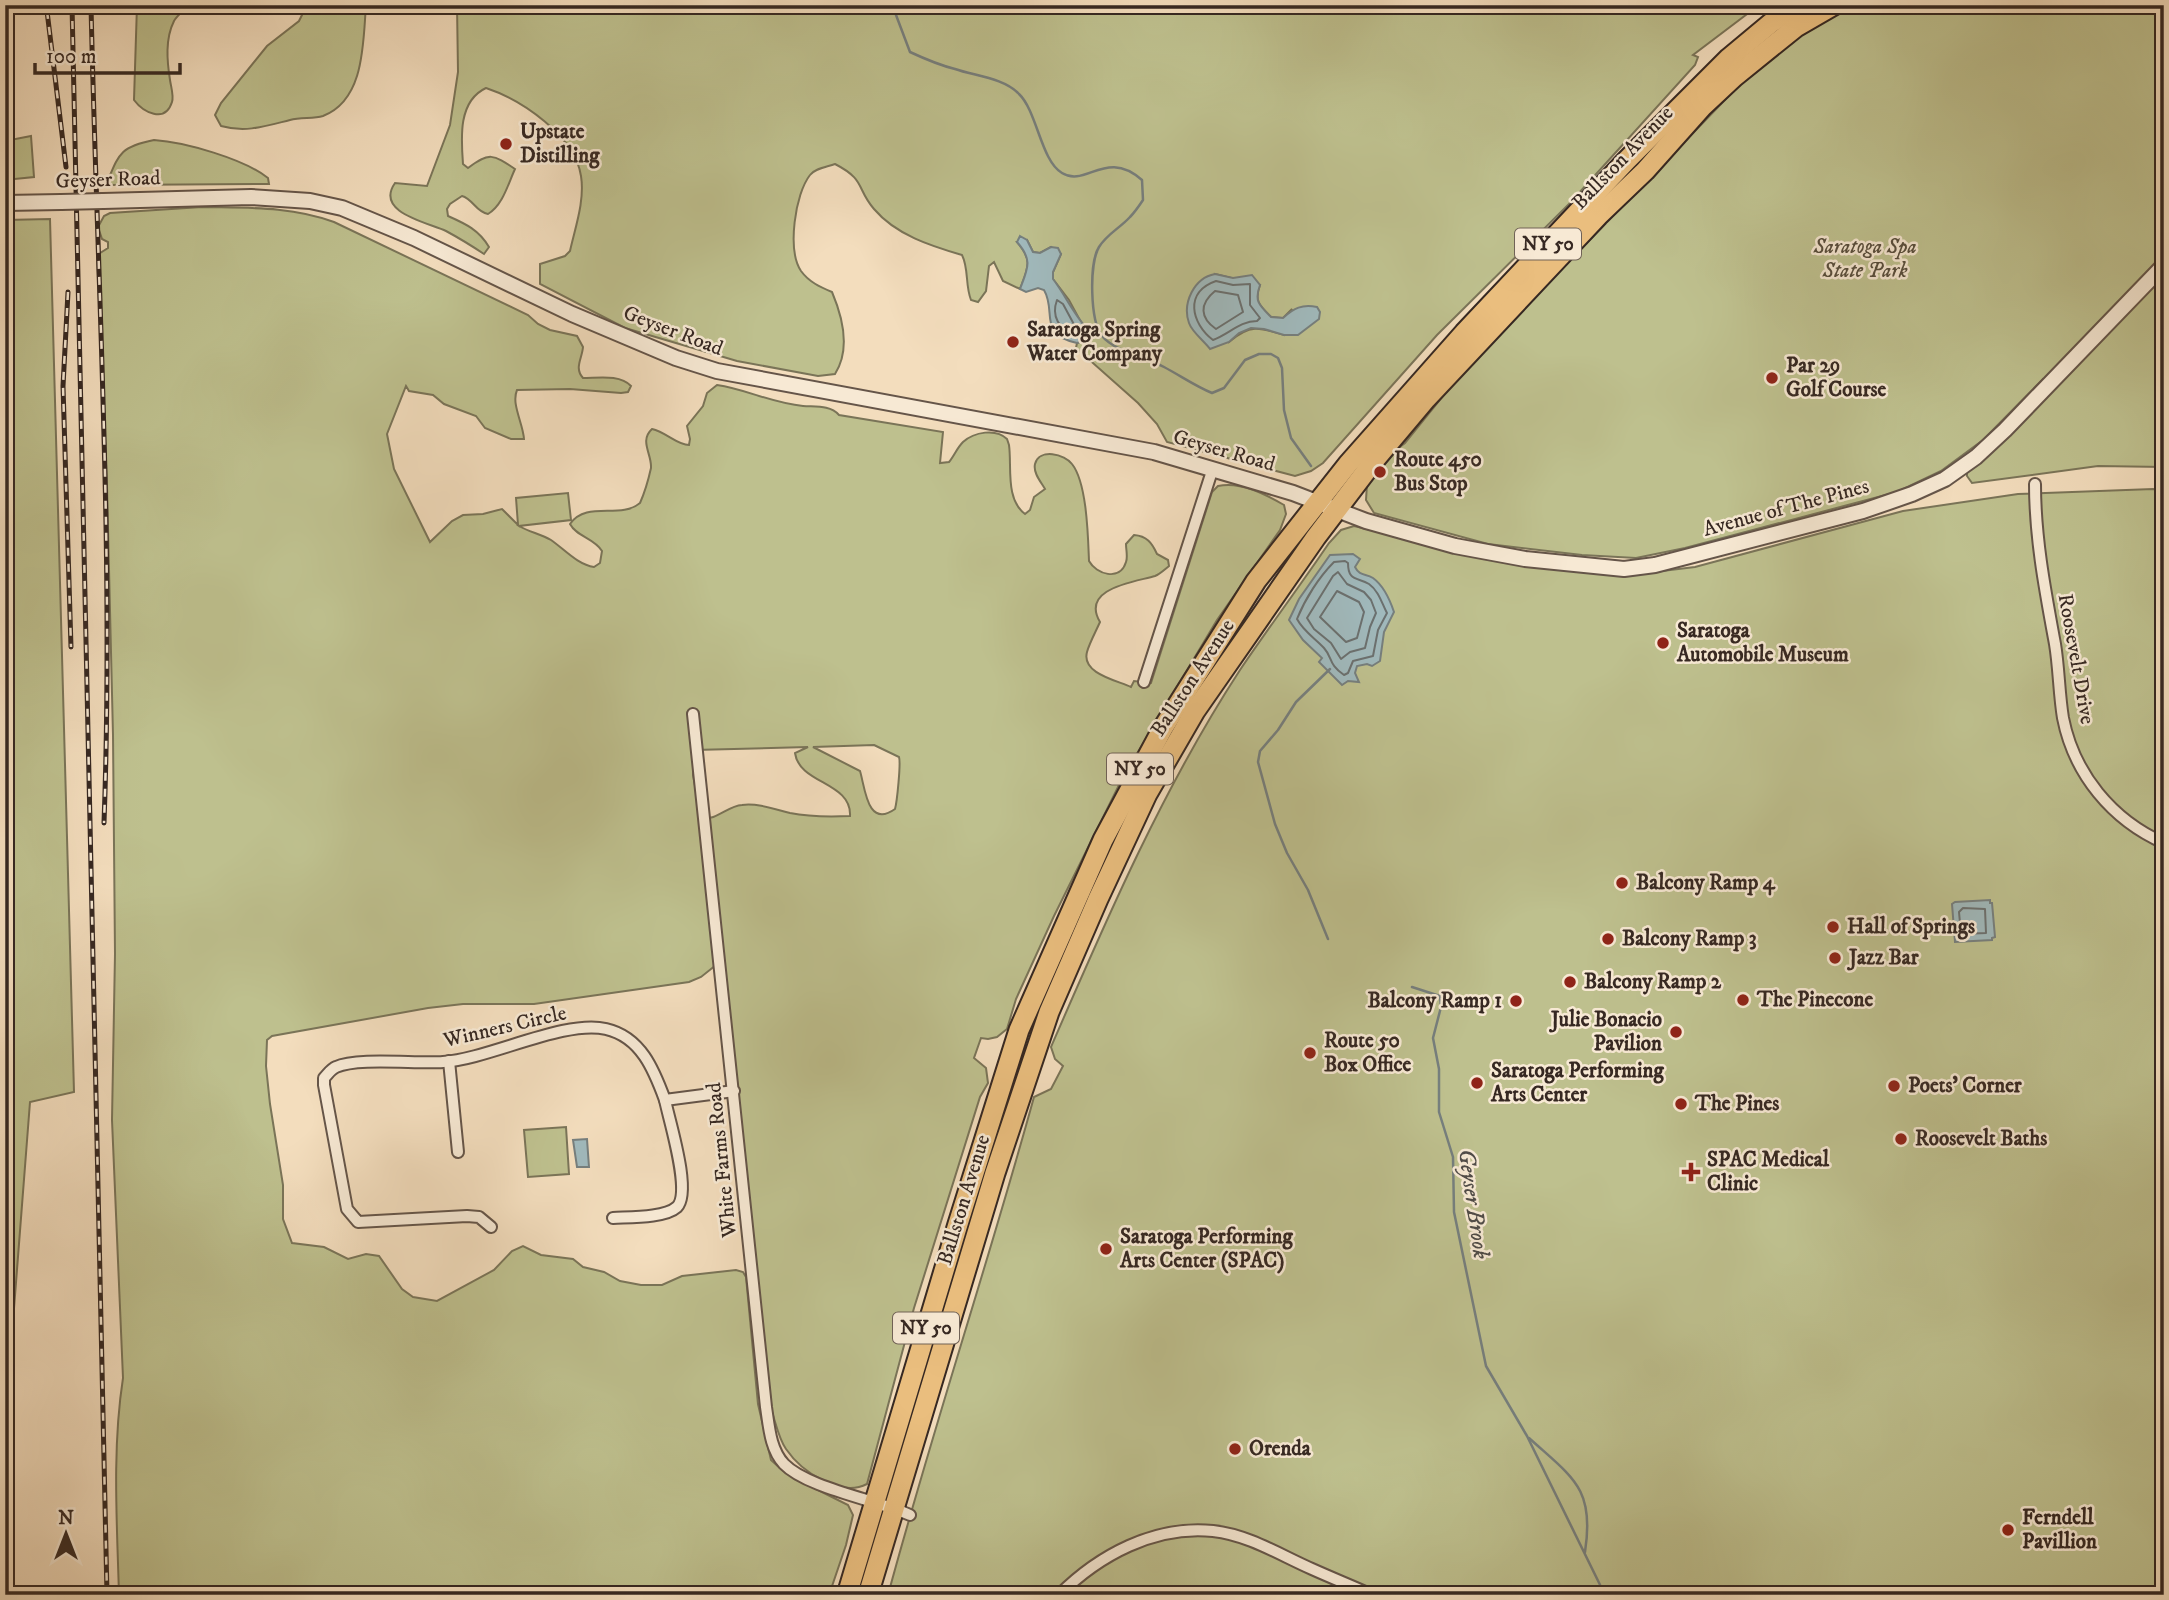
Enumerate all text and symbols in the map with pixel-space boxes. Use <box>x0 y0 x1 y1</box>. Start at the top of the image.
scale bar <box>35 32 180 76</box>
text: 100 m <box>46 44 97 70</box>
street label: Ballston Avenue <box>1567 100 1679 216</box>
place label: Upstate Distilling <box>520 119 600 169</box>
marker: Upstate Distilling <box>498 136 514 152</box>
street label: Geyser Road <box>55 165 161 195</box>
road number: NY 50 <box>1515 228 1581 260</box>
park label: Saratoga Spa State Park <box>1812 234 1917 284</box>
street label: Geyser Road <box>619 300 727 362</box>
place label: Saratoga Spring Water Company <box>1026 317 1163 367</box>
marker: Saratoga Spring Water Company <box>1005 334 1021 350</box>
place label: Par 29 Golf Course <box>1786 353 1886 403</box>
marker: Par 29 Golf Course <box>1764 370 1780 386</box>
street label: Geyser Road <box>1170 424 1278 478</box>
place label: Route 450 Bus Stop <box>1394 447 1482 497</box>
marker: Route 450 Bus Stop <box>1372 464 1388 480</box>
street label: Avenue of The Pines <box>1700 473 1872 543</box>
street label: Roosevelt Drive <box>2052 592 2100 727</box>
street label: Ballston Avenue <box>1145 614 1241 742</box>
place label: Saratoga Automobile Museum <box>1676 618 1849 668</box>
marker: Saratoga Automobile Museum <box>1655 635 1671 651</box>
road number: NY 50 <box>1107 754 1173 784</box>
place label: Balcony Ramp 4 <box>1636 870 1776 896</box>
marker: Balcony Ramp 4 <box>1614 875 1630 891</box>
place label: Hall of Springs <box>1847 914 1975 940</box>
marker: Hall of Springs <box>1825 919 1841 935</box>
place label: Balcony Ramp 3 <box>1622 926 1757 952</box>
marker: Balcony Ramp 3 <box>1600 931 1616 947</box>
place label: Jazz Bar <box>1847 945 1920 971</box>
marker: Jazz Bar <box>1827 950 1843 966</box>
place label: Balcony Ramp 2 <box>1584 969 1722 995</box>
marker: Balcony Ramp 2 <box>1562 974 1578 990</box>
place label: The Pinecone <box>1756 987 1873 1013</box>
place label: Balcony Ramp 1 <box>1368 988 1502 1014</box>
marker: The Pinecone <box>1735 992 1751 1008</box>
marker: Balcony Ramp 1 <box>1508 993 1524 1009</box>
street label: Winners Circle <box>440 1000 569 1054</box>
place label: Julie Bonacio Pavilion <box>1549 1007 1663 1057</box>
marker: Julie Bonacio Pavilion <box>1668 1024 1684 1040</box>
place label: Route 50 Box Office <box>1324 1028 1412 1078</box>
marker: Route 50 Box Office <box>1302 1045 1318 1061</box>
place label: Saratoga Performing Arts Center <box>1490 1058 1664 1108</box>
place label: Poets' Corner <box>1908 1073 2023 1099</box>
marker: Saratoga Performing Arts Center <box>1469 1075 1485 1091</box>
marker: Poets' Corner <box>1886 1078 1902 1094</box>
street label: White Farms Road <box>701 1081 743 1240</box>
place label: The Pines <box>1694 1091 1779 1117</box>
marker: The Pines <box>1673 1096 1689 1112</box>
place label: Roosevelt Baths <box>1915 1126 2047 1152</box>
street label: Ballston Avenue <box>932 1131 996 1268</box>
marker: Roosevelt Baths <box>1893 1131 1909 1147</box>
water label: Geyser Brook <box>1451 1147 1495 1261</box>
place label: SPAC Medical Clinic <box>1707 1147 1830 1197</box>
marker: SPAC Medical Clinic <box>1681 1162 1701 1182</box>
place label: Saratoga Performing Arts Center (SPAC) <box>1119 1224 1293 1274</box>
marker: Saratoga Performing Arts Center (SPAC) <box>1098 1241 1114 1257</box>
road number: NY 50 <box>893 1312 959 1344</box>
place label: Orenda <box>1249 1436 1312 1462</box>
marker: Orenda <box>1227 1441 1243 1457</box>
north arrow <box>32 1498 102 1568</box>
place label: Ferndell Pavillion <box>2022 1505 2098 1555</box>
text: N <box>58 1507 74 1530</box>
marker: Ferndell Pavillion <box>2000 1522 2016 1538</box>

